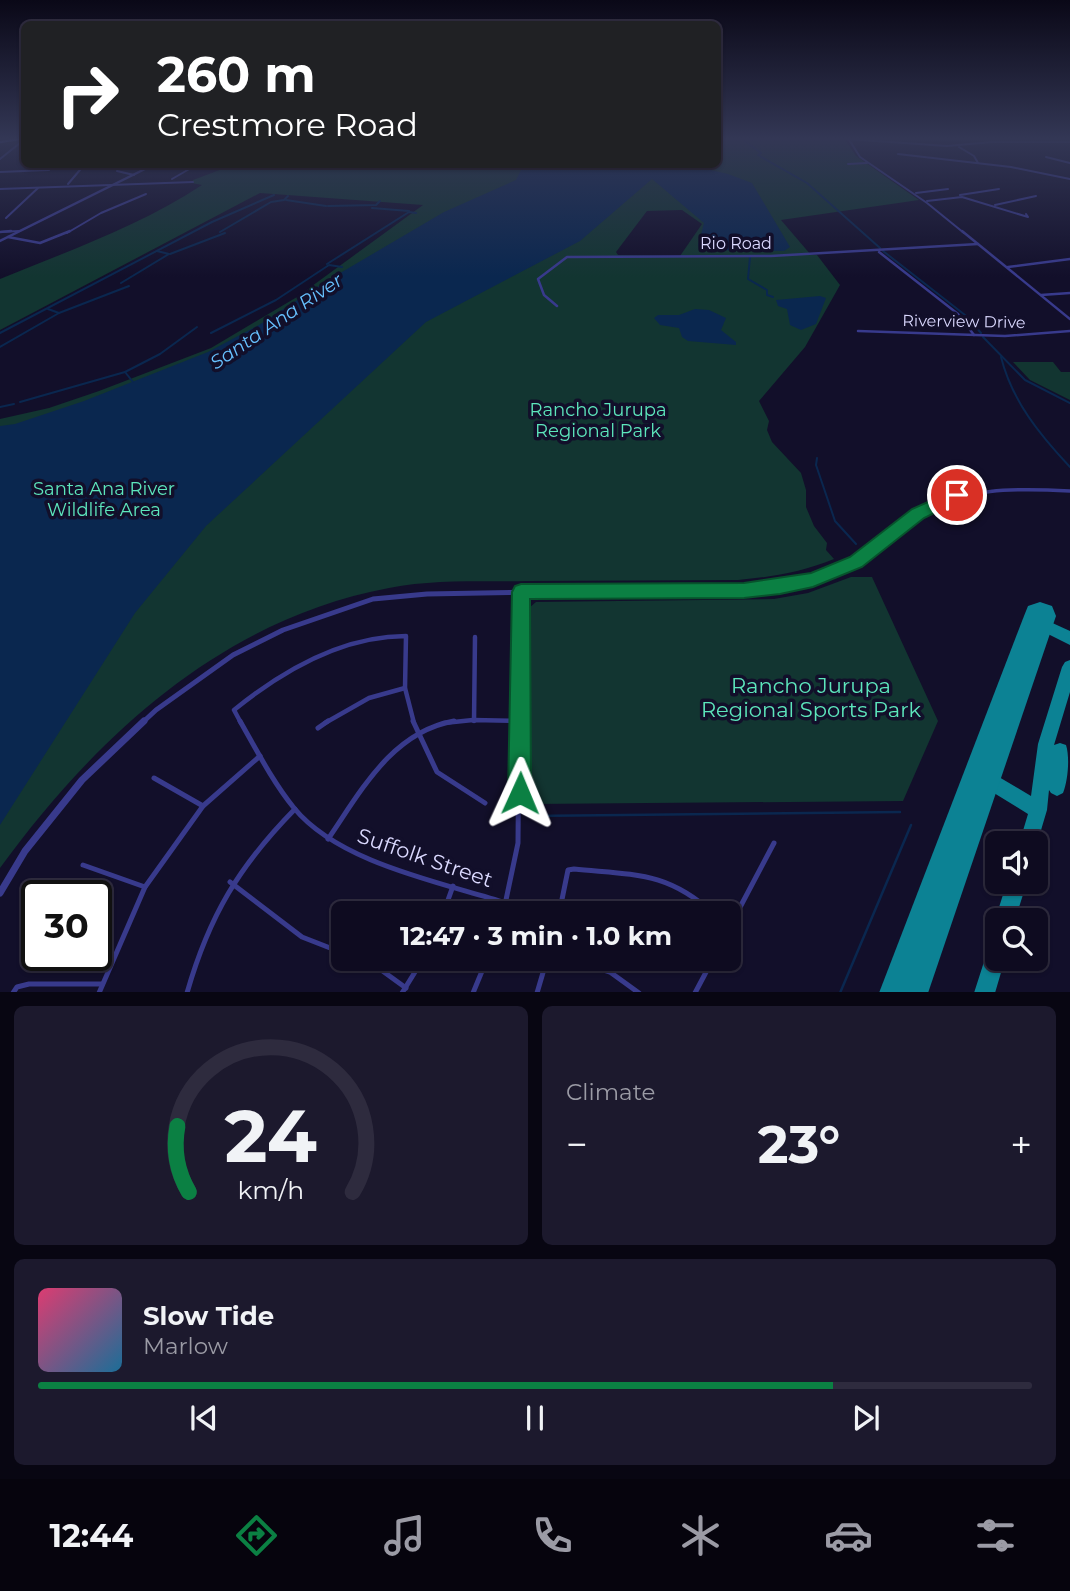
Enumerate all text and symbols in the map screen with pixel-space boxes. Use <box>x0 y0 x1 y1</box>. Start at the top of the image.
text: 260 m <box>157 45 316 104</box>
icon: right <box>42 49 133 140</box>
text: Crestmore Road <box>157 105 418 144</box>
street label: Rio Road <box>700 234 772 253</box>
water label: Santa Ana River <box>206 268 347 374</box>
street label: Riverview Drive <box>902 311 1026 332</box>
park label: Rancho Jurupa Regional Park <box>529 399 667 442</box>
pin <box>927 465 987 525</box>
icon: arrive <box>938 476 976 514</box>
park label: Santa Ana River Wildlife Area <box>33 478 175 521</box>
park label: Rancho Jurupa Regional Sports Park <box>701 673 921 722</box>
position arrow <box>483 756 557 830</box>
street label: Suffolk Street <box>354 823 496 892</box>
map controls <box>985 831 1048 971</box>
button: sound <box>985 831 1048 894</box>
speed limit sign: 30 <box>21 880 112 971</box>
button: search <box>985 908 1048 971</box>
text: 12:47 · 3 min · 1.0 km <box>400 920 672 952</box>
text: Climate <box>566 1078 655 1106</box>
text: 24 <box>225 1092 317 1180</box>
text: 23° <box>758 1113 840 1176</box>
text: − <box>566 1121 588 1168</box>
text: + <box>1010 1121 1032 1168</box>
text: km/h <box>238 1174 304 1204</box>
text: Slow Tide <box>143 1300 274 1332</box>
text: Marlow <box>143 1332 228 1360</box>
icon: previous <box>185 1399 223 1437</box>
icon: pause <box>516 1399 554 1437</box>
icon: next <box>847 1399 885 1437</box>
icon: directions <box>232 1511 281 1560</box>
icon: music <box>380 1511 429 1560</box>
icon: phone <box>528 1511 577 1560</box>
icon: climate <box>676 1511 725 1560</box>
icon: car <box>824 1511 873 1560</box>
icon: filters <box>971 1511 1020 1560</box>
text: 12:44 <box>49 1516 133 1555</box>

